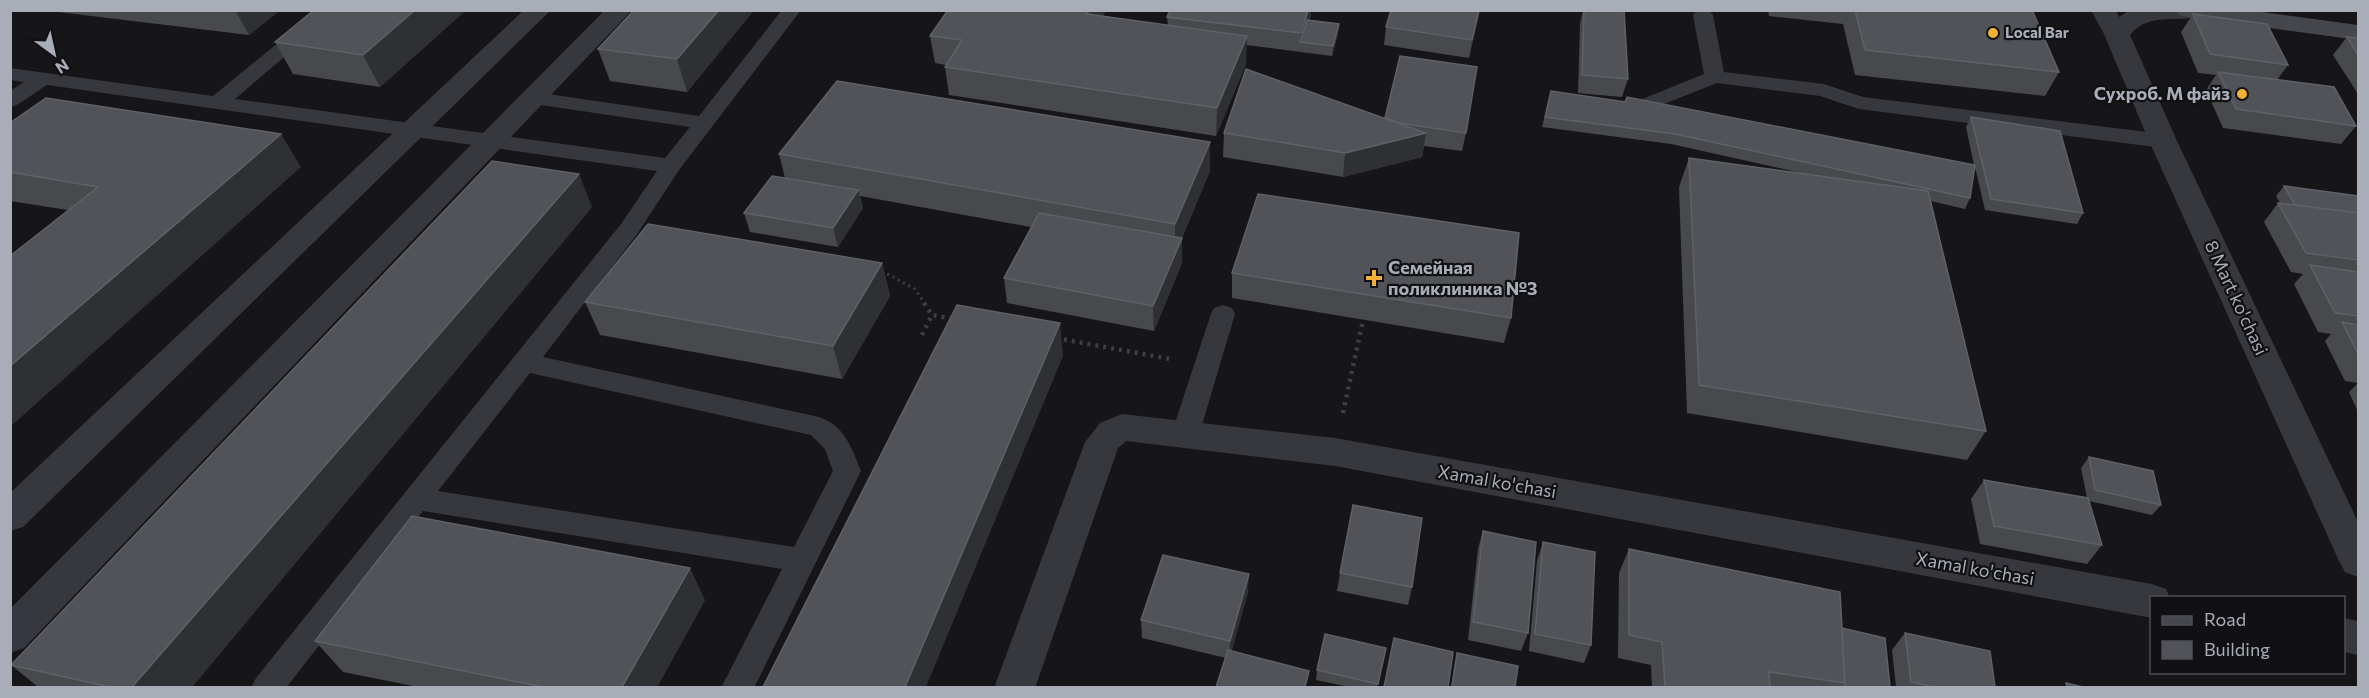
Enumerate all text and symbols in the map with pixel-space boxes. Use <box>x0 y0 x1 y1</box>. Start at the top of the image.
place label: Local Bar <box>2005 23 2069 41</box>
north arrow <box>24 24 84 84</box>
marker: Local Bar <box>1986 26 2000 40</box>
text: N <box>52 56 73 78</box>
place label: Сухроб. М файз <box>2094 82 2230 104</box>
marker: Сухроб. М файз <box>2235 87 2249 101</box>
street label: 8 Mart ko'chasi <box>2201 237 2273 358</box>
place label: Семейная поликлиника №3 <box>1388 256 1538 299</box>
marker: Семейная поликлиника №3 <box>1365 269 1383 287</box>
street label: Xamal ko'chasi <box>1436 460 1558 502</box>
street label: Xamal ko'chasi <box>1914 547 2036 589</box>
legend <box>2150 596 2345 674</box>
text: Road <box>2204 608 2246 630</box>
text: Building <box>2204 638 2270 660</box>

